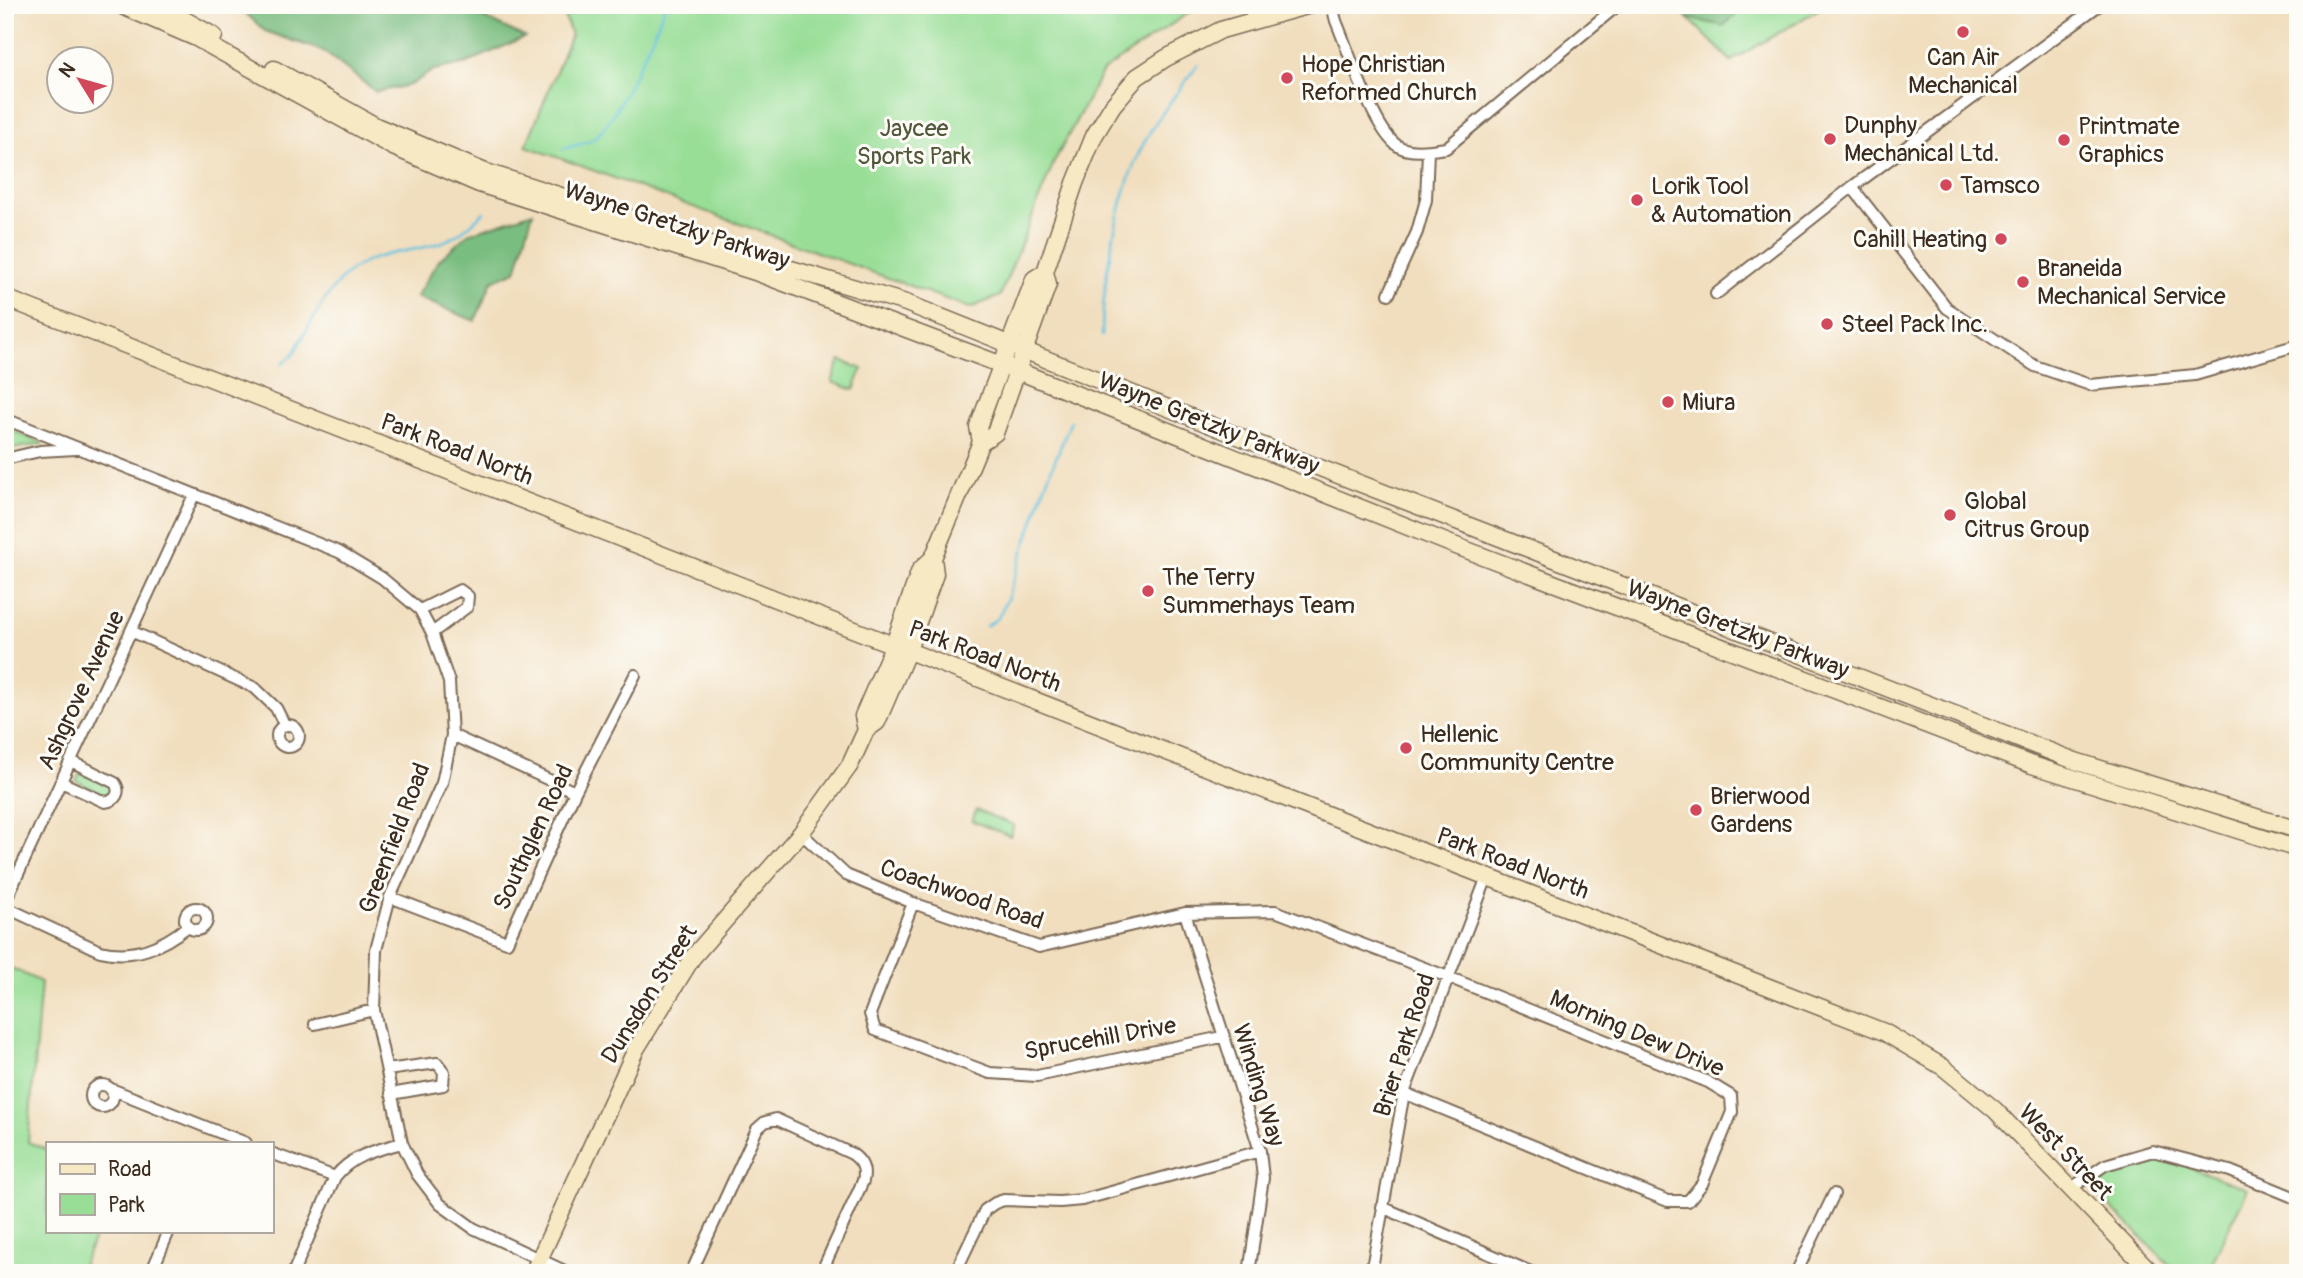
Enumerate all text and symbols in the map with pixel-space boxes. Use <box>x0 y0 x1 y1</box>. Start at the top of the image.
marker: Can Air Mechanical <box>1955 24 1971 40</box>
place label: Can Air Mechanical <box>1908 43 2018 100</box>
north arrow <box>46 46 116 116</box>
place label: Hope Christian Reformed Church <box>1301 50 1477 107</box>
text: N <box>54 58 81 83</box>
marker: Hope Christian Reformed Church <box>1279 70 1295 86</box>
place label: Dunphy Mechanical Ltd. <box>1844 111 1999 168</box>
place label: Printmate Graphics <box>2078 112 2180 169</box>
park label: Jaycee Sports Park <box>857 114 971 171</box>
marker: Dunphy Mechanical Ltd. <box>1822 131 1838 147</box>
marker: Printmate Graphics <box>2056 132 2072 148</box>
place label: Tamsco <box>1960 171 2040 200</box>
place label: Lorik Tool & Automation <box>1651 172 1792 229</box>
street label: Wayne Gretzky Parkway <box>560 175 793 276</box>
marker: Tamsco <box>1938 177 1954 193</box>
marker: Lorik Tool & Automation <box>1629 192 1645 208</box>
place label: Cahill Heating <box>1853 225 1987 254</box>
marker: Cahill Heating <box>1993 231 2009 247</box>
place label: Braneida Mechanical Service <box>2037 254 2226 311</box>
marker: Braneida Mechanical Service <box>2015 274 2031 290</box>
place label: Steel Pack Inc. <box>1841 310 1988 339</box>
marker: Steel Pack Inc. <box>1819 316 1835 332</box>
street label: Wayne Gretzky Parkway <box>1094 366 1323 481</box>
place label: Miura <box>1682 388 1735 417</box>
marker: Miura <box>1660 394 1676 410</box>
street label: Park Road North <box>377 407 537 492</box>
place label: Global Citrus Group <box>1964 487 2090 544</box>
marker: Global Citrus Group <box>1942 507 1958 523</box>
place label: The Terry Summerhays Team <box>1162 563 1355 620</box>
street label: Wayne Gretzky Parkway <box>1623 574 1853 685</box>
marker: The Terry Summerhays Team <box>1140 583 1156 599</box>
street label: Ashgrove Avenue <box>32 606 131 774</box>
street label: Park Road North <box>905 614 1065 699</box>
place label: Hellenic Community Centre <box>1420 720 1614 777</box>
marker: Hellenic Community Centre <box>1398 740 1414 756</box>
street label: Greenfield Road <box>352 759 436 918</box>
street label: Southglen Road <box>487 760 580 915</box>
place label: Brierwood Gardens <box>1710 782 1811 839</box>
marker: Brierwood Gardens <box>1688 802 1704 818</box>
street label: Park Road North <box>1433 821 1593 906</box>
street label: Coachwood Road <box>876 853 1047 936</box>
street label: Dunsdon Street <box>595 919 704 1069</box>
street label: Brier Park Road <box>1368 970 1441 1120</box>
street label: Morning Dew Drive <box>1545 984 1729 1083</box>
street label: Sprucehill Drive <box>1022 1011 1178 1066</box>
street label: Winding Way <box>1226 1020 1291 1150</box>
street label: West Street <box>2012 1098 2119 1207</box>
legend <box>46 1142 273 1232</box>
text: Road <box>108 1156 152 1183</box>
text: Park <box>108 1192 145 1219</box>

